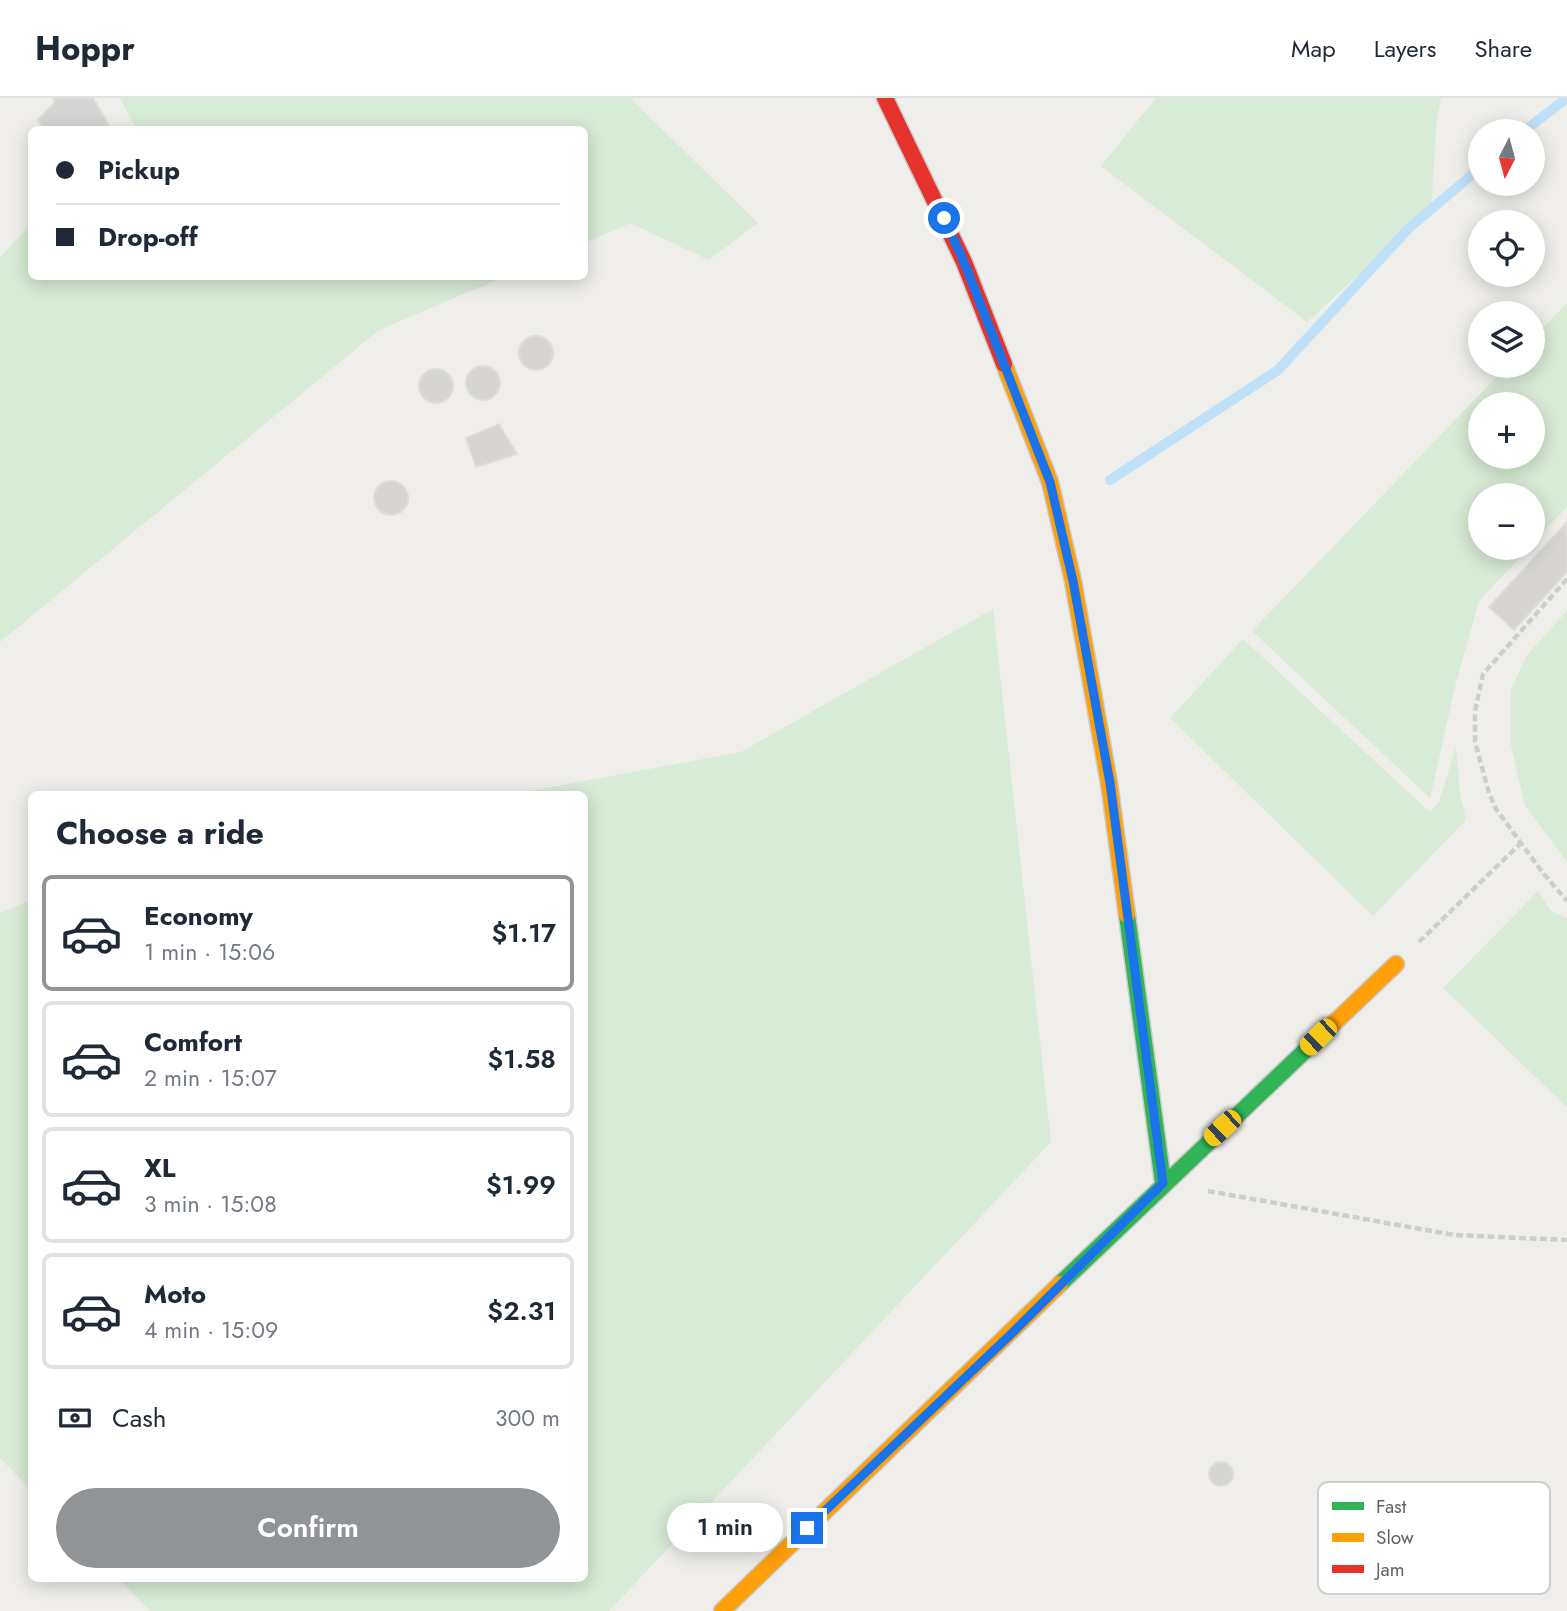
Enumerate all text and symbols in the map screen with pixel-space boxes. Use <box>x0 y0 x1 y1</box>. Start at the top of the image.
text: Hoppr <box>35 25 135 72</box>
text: Map <box>1291 31 1336 66</box>
text: Layers <box>1374 31 1436 66</box>
text: Share <box>1474 31 1532 66</box>
north arrow <box>1468 119 1545 196</box>
map controls <box>1468 119 1545 560</box>
text: Pickup <box>98 151 180 189</box>
route start <box>928 202 960 234</box>
button: locate <box>1468 210 1545 287</box>
text: Drop-off <box>98 218 198 256</box>
button: layers <box>1468 301 1545 378</box>
button: + <box>1468 392 1545 469</box>
button: − <box>1468 483 1545 560</box>
text: Choose a ride <box>56 810 264 856</box>
text: Economy <box>144 897 253 935</box>
icon: car <box>60 902 123 965</box>
text: $1.17 <box>491 914 556 952</box>
text: 1 min · 15:06 <box>144 935 275 969</box>
car <box>1296 1015 1341 1059</box>
text: Comfort <box>144 1023 242 1061</box>
icon: car <box>60 1028 123 1091</box>
text: $1.58 <box>487 1040 556 1078</box>
text: 2 min · 15:07 <box>144 1061 277 1095</box>
car <box>1200 1106 1245 1150</box>
text: XL <box>144 1149 176 1187</box>
icon: car <box>60 1154 123 1217</box>
text: $1.99 <box>486 1166 556 1204</box>
text: 3 min · 15:08 <box>144 1187 277 1221</box>
text: Moto <box>144 1275 206 1313</box>
icon: car <box>60 1280 123 1343</box>
text: $2.31 <box>487 1292 556 1330</box>
text: 4 min · 15:09 <box>144 1313 278 1347</box>
icon: cash <box>56 1399 94 1437</box>
text: Cash <box>112 1399 166 1437</box>
text: 300 m <box>495 1401 560 1435</box>
legend <box>1318 1482 1550 1594</box>
button: Confirm <box>56 1488 560 1568</box>
text: Fast <box>1376 1493 1407 1520</box>
callout: 1 min <box>667 1504 782 1552</box>
text: 1 min <box>697 1510 753 1544</box>
route end <box>791 1512 823 1544</box>
text: Slow <box>1376 1524 1414 1551</box>
text: Jam <box>1373 1556 1405 1583</box>

